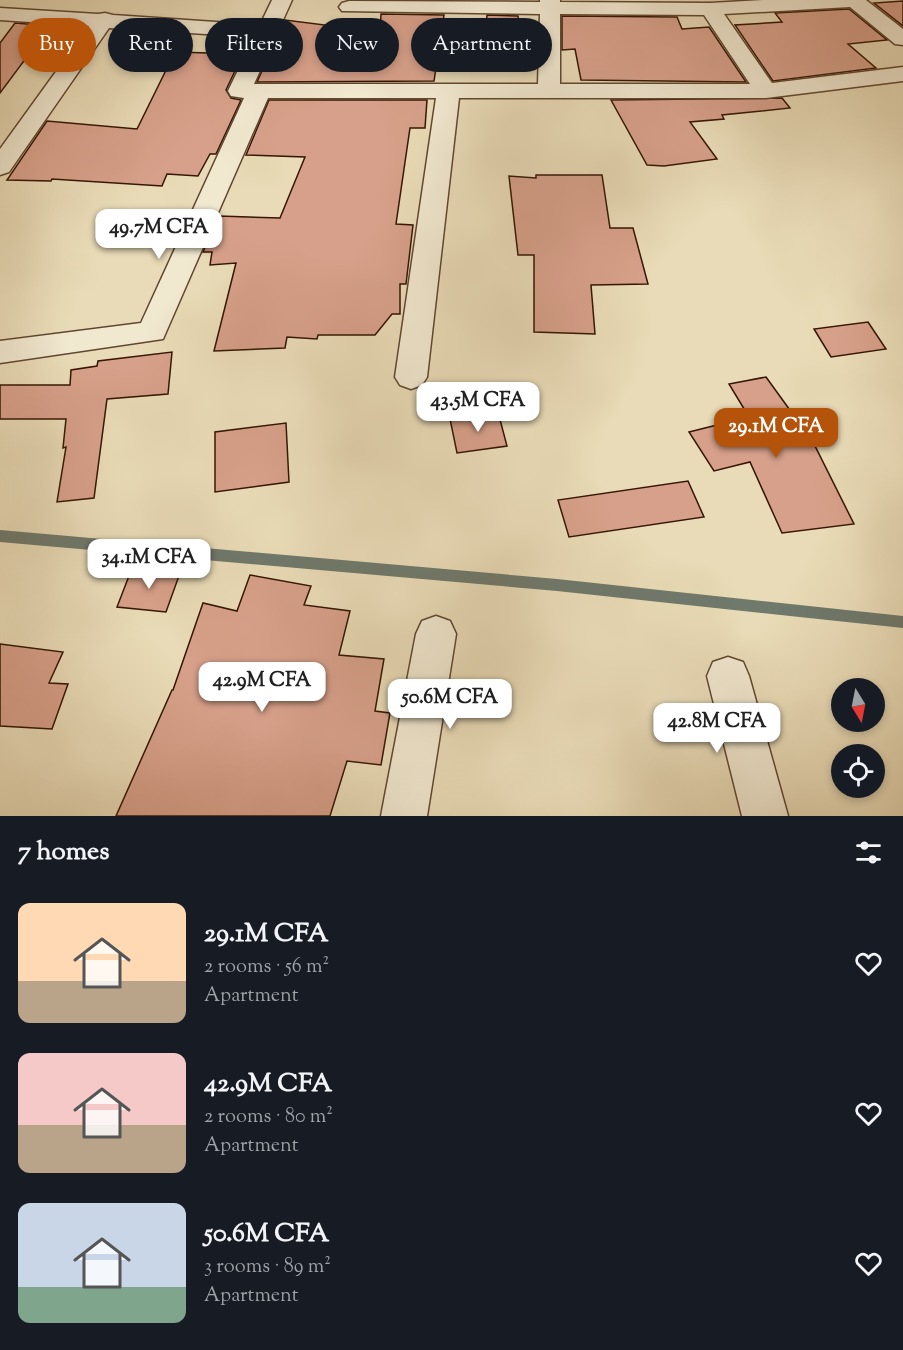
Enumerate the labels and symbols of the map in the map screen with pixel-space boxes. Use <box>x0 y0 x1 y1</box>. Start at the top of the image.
pin: 49.7M CFA <box>90 209 228 260</box>
pin: 43.5M CFA <box>409 382 547 433</box>
pin: 29.1M CFA <box>707 408 845 459</box>
pin: 34.1M CFA <box>80 539 218 590</box>
pin: 42.9M CFA <box>193 662 331 713</box>
north arrow <box>831 678 885 732</box>
pin: 50.6M CFA <box>381 679 519 730</box>
pin: 42.8M CFA <box>648 703 786 754</box>

